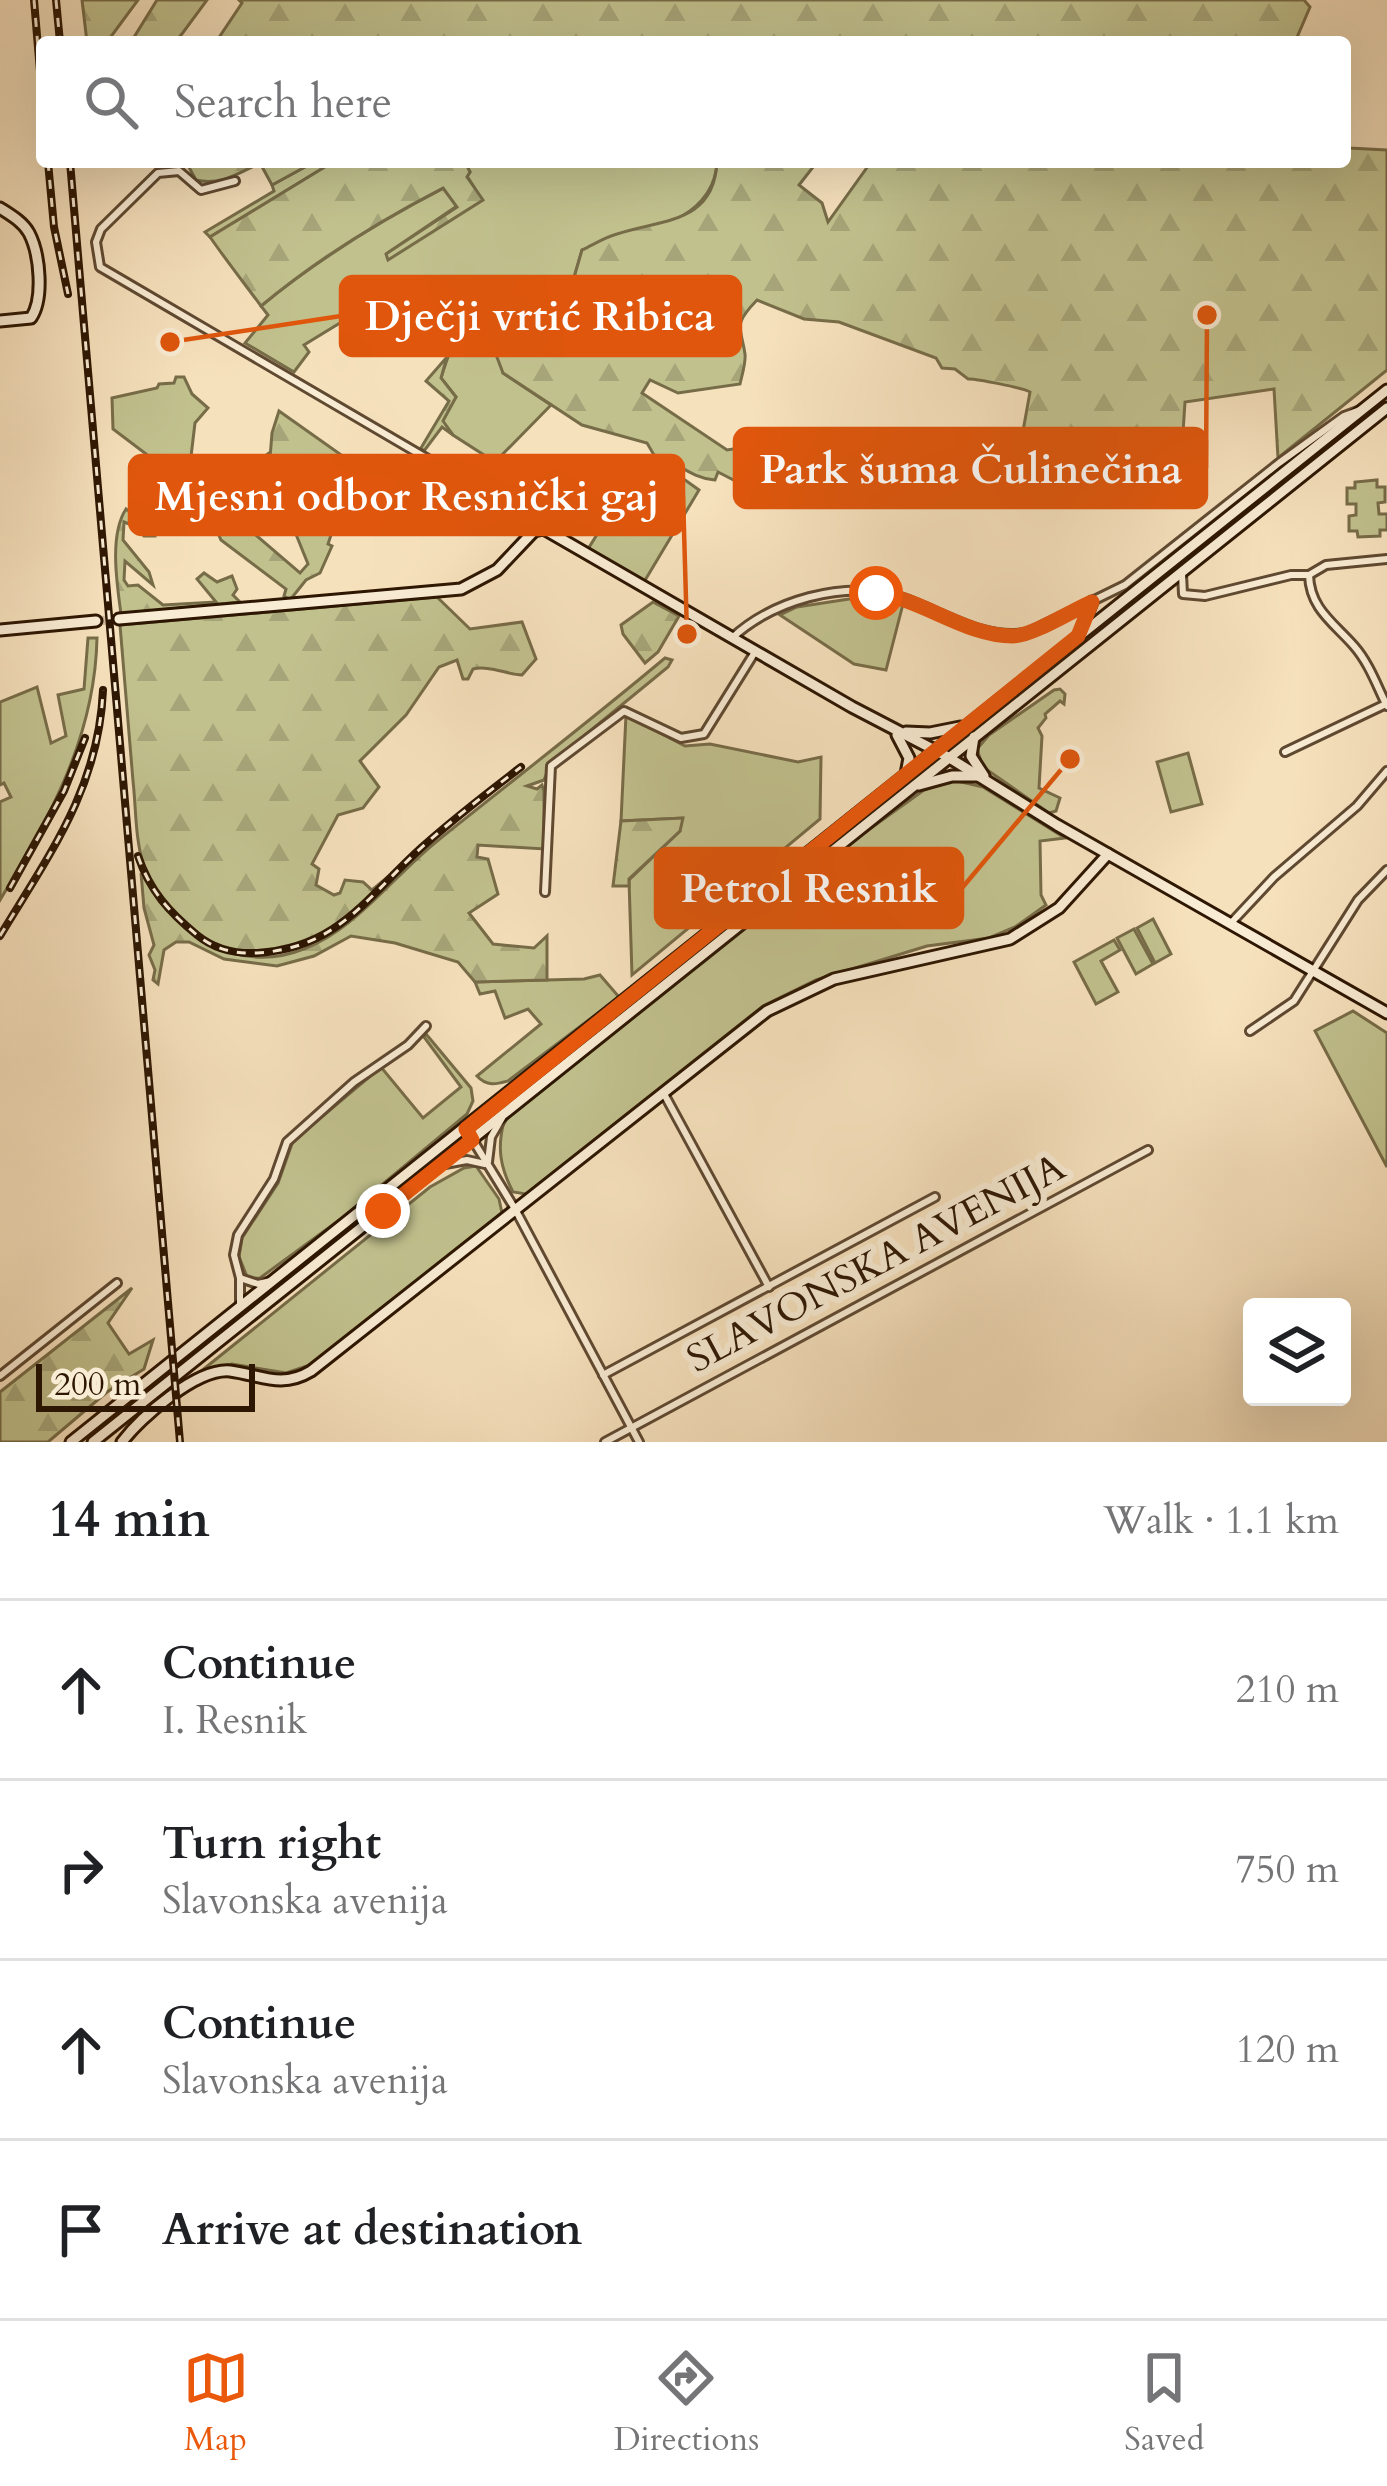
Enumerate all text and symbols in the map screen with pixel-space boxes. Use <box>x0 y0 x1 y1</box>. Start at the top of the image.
search box <box>36 36 1351 168</box>
icon: search <box>78 69 144 135</box>
text: Search here <box>174 72 392 133</box>
callout: Dječji vrtić Ribica <box>341 277 740 355</box>
text: Dječji vrtić Ribica <box>365 288 715 345</box>
callout: Park šuma Čulinečina <box>735 429 1206 507</box>
text: Park šuma Čulinečina <box>760 441 1183 498</box>
callout: Mjesni odbor Resnički gaj <box>130 456 683 534</box>
text: Mjesni odbor Resnički gaj <box>154 468 660 525</box>
route start <box>849 566 903 620</box>
callout: Petrol Resnik <box>656 849 962 927</box>
text: Petrol Resnik <box>680 860 938 917</box>
street label: SLAVONSKA AVENIJA <box>678 1141 1075 1385</box>
route end <box>356 1184 410 1238</box>
map controls <box>1243 1298 1351 1406</box>
button: layers <box>1243 1298 1351 1406</box>
scale bar <box>36 1358 255 1411</box>
text: 200 m <box>54 1362 141 1407</box>
text: 14 min <box>48 1485 210 1555</box>
text: Walk · 1.1 km <box>1103 1494 1339 1547</box>
text: Continue <box>162 1633 356 1694</box>
icon: ahead <box>48 1657 114 1723</box>
text: 210 m <box>1236 1663 1339 1716</box>
text: I. Resnik <box>162 1694 307 1747</box>
text: Turn right <box>162 1813 381 1874</box>
icon: right <box>48 1837 114 1903</box>
text: 750 m <box>1236 1843 1339 1896</box>
text: Slavonska avenija <box>162 1874 448 1927</box>
text: Continue <box>162 1993 356 2054</box>
icon: ahead <box>48 2017 114 2083</box>
text: 120 m <box>1236 2023 1339 2076</box>
text: Slavonska avenija <box>162 2054 448 2107</box>
icon: arrive <box>48 2197 114 2263</box>
text: Arrive at destination <box>162 2199 582 2260</box>
tab: Map <box>183 2345 249 2462</box>
tab: Directions <box>614 2345 759 2462</box>
tab: Saved <box>1124 2345 1204 2462</box>

